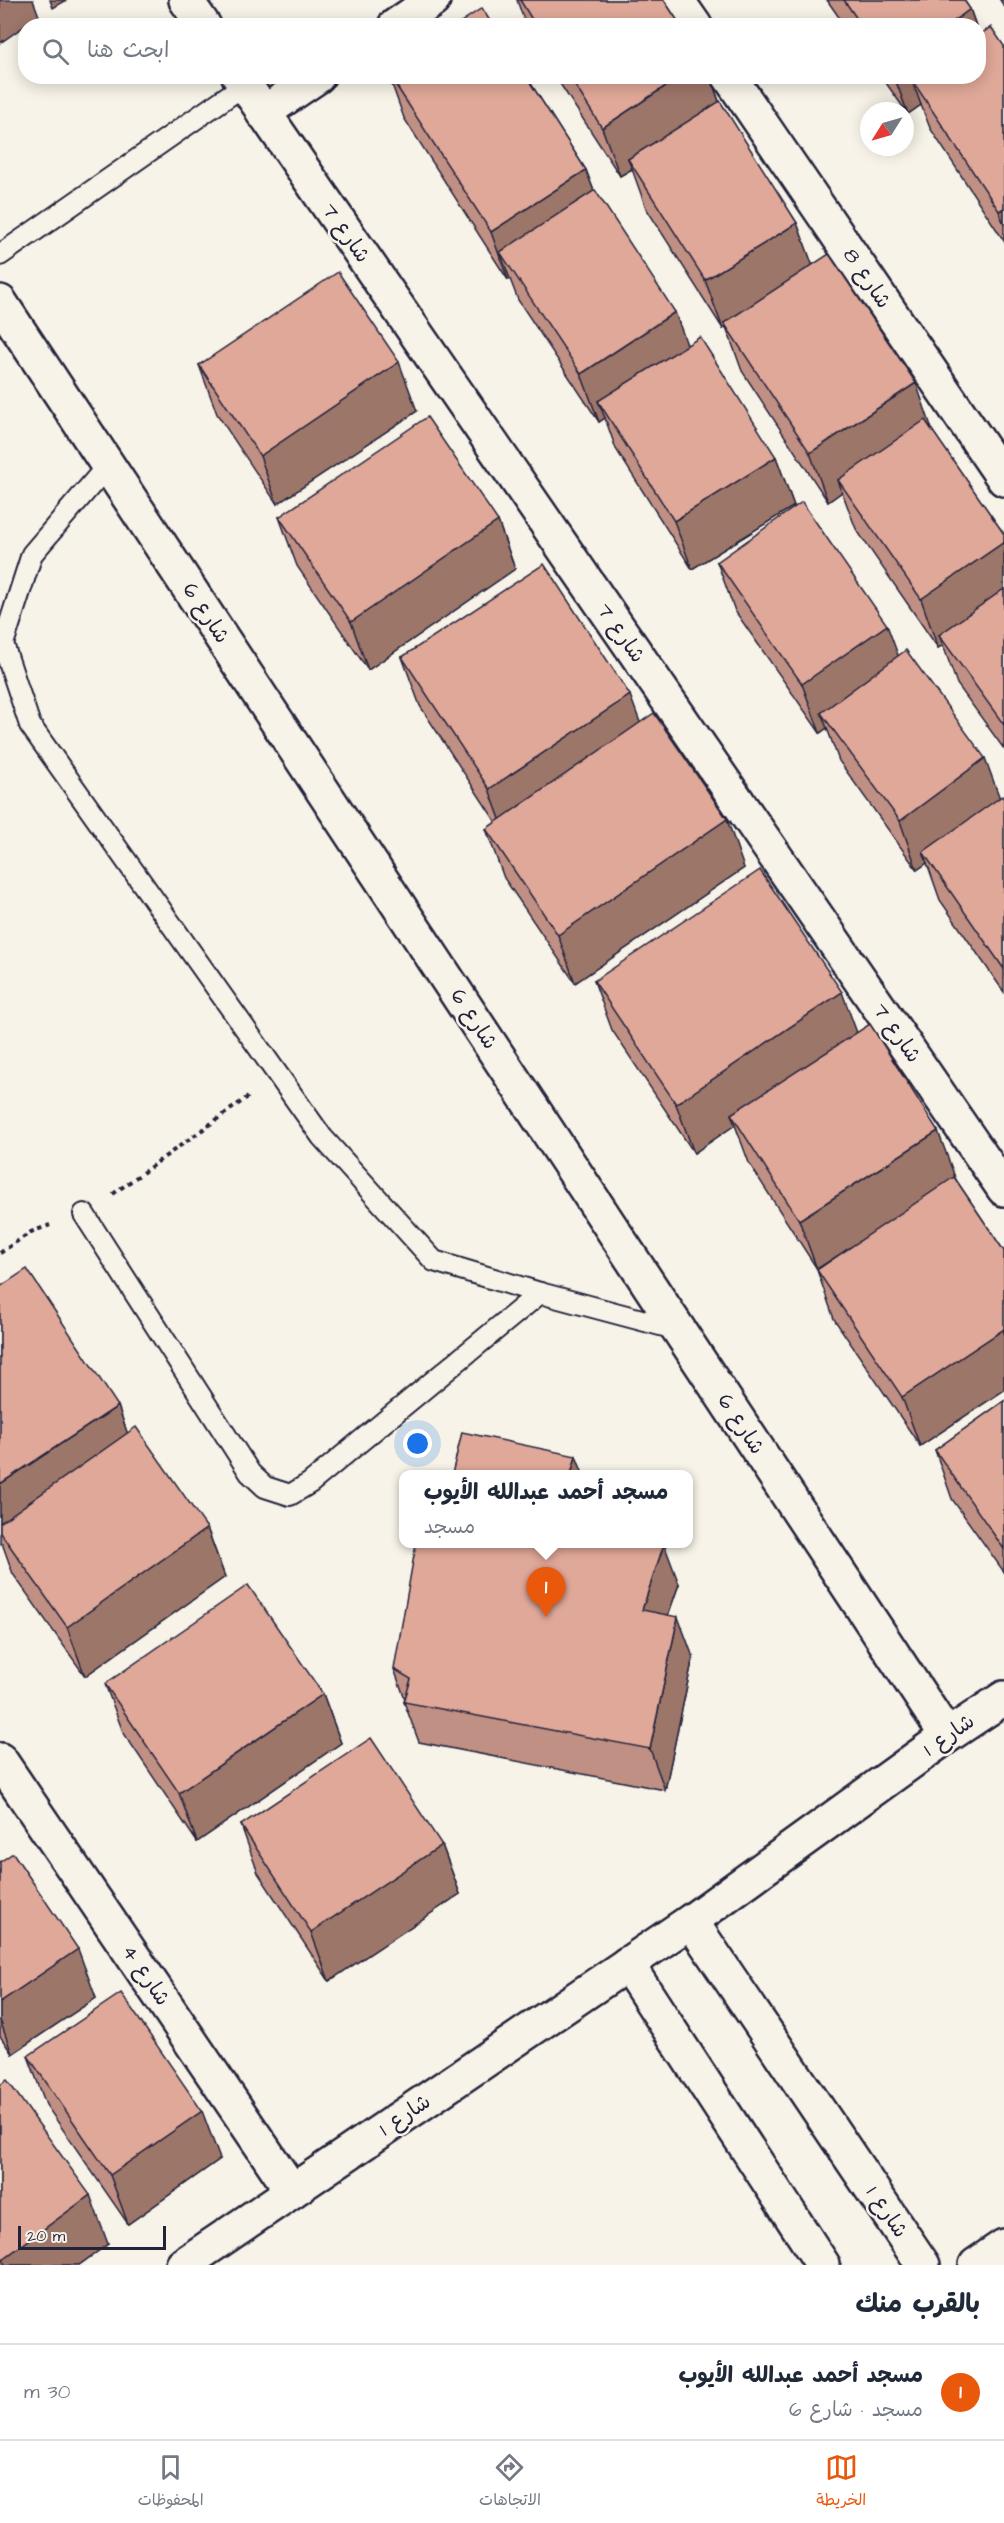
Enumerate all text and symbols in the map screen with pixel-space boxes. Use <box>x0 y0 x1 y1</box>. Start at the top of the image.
search box <box>18 18 986 84</box>
icon: search <box>39 35 72 68</box>
text: ابحث هنا <box>87 35 169 66</box>
north arrow <box>860 102 914 156</box>
street label: شارع 7 <box>315 197 377 269</box>
street label: شارع 8 <box>836 242 898 314</box>
street label: شارع 6 <box>176 577 236 649</box>
street label: شارع 7 <box>590 597 652 669</box>
street label: شارع 6 <box>444 983 504 1055</box>
street label: شارع 7 <box>866 997 928 1069</box>
street label: شارع 6 <box>711 1388 771 1460</box>
your location <box>403 1429 432 1458</box>
popup <box>399 1470 693 1548</box>
text: مسجد أحمد عبدالله الأيوب <box>424 1477 668 1508</box>
text: مسجد <box>424 1513 475 1541</box>
pin: 1 <box>526 1568 566 1617</box>
street label: شارع 1 <box>918 1707 980 1763</box>
street label: شارع 4 <box>115 1939 177 2011</box>
street label: شارع 1 <box>373 2087 437 2143</box>
street label: شارع 1 <box>859 2180 915 2244</box>
scale bar <box>18 2223 166 2250</box>
text: 20 m <box>27 2225 65 2247</box>
text: بالقرب منك <box>856 2286 980 2322</box>
text: مسجد أحمد عبدالله الأيوب <box>678 2360 923 2391</box>
text: 30 m <box>24 2378 70 2406</box>
text: 1 <box>959 2378 962 2406</box>
text: مسجد · شارع 6 <box>789 2396 923 2424</box>
tab: المحفوظات <box>138 2451 204 2514</box>
tab: الاتجاهات <box>479 2451 541 2514</box>
tab: الخريطة <box>816 2451 866 2514</box>

